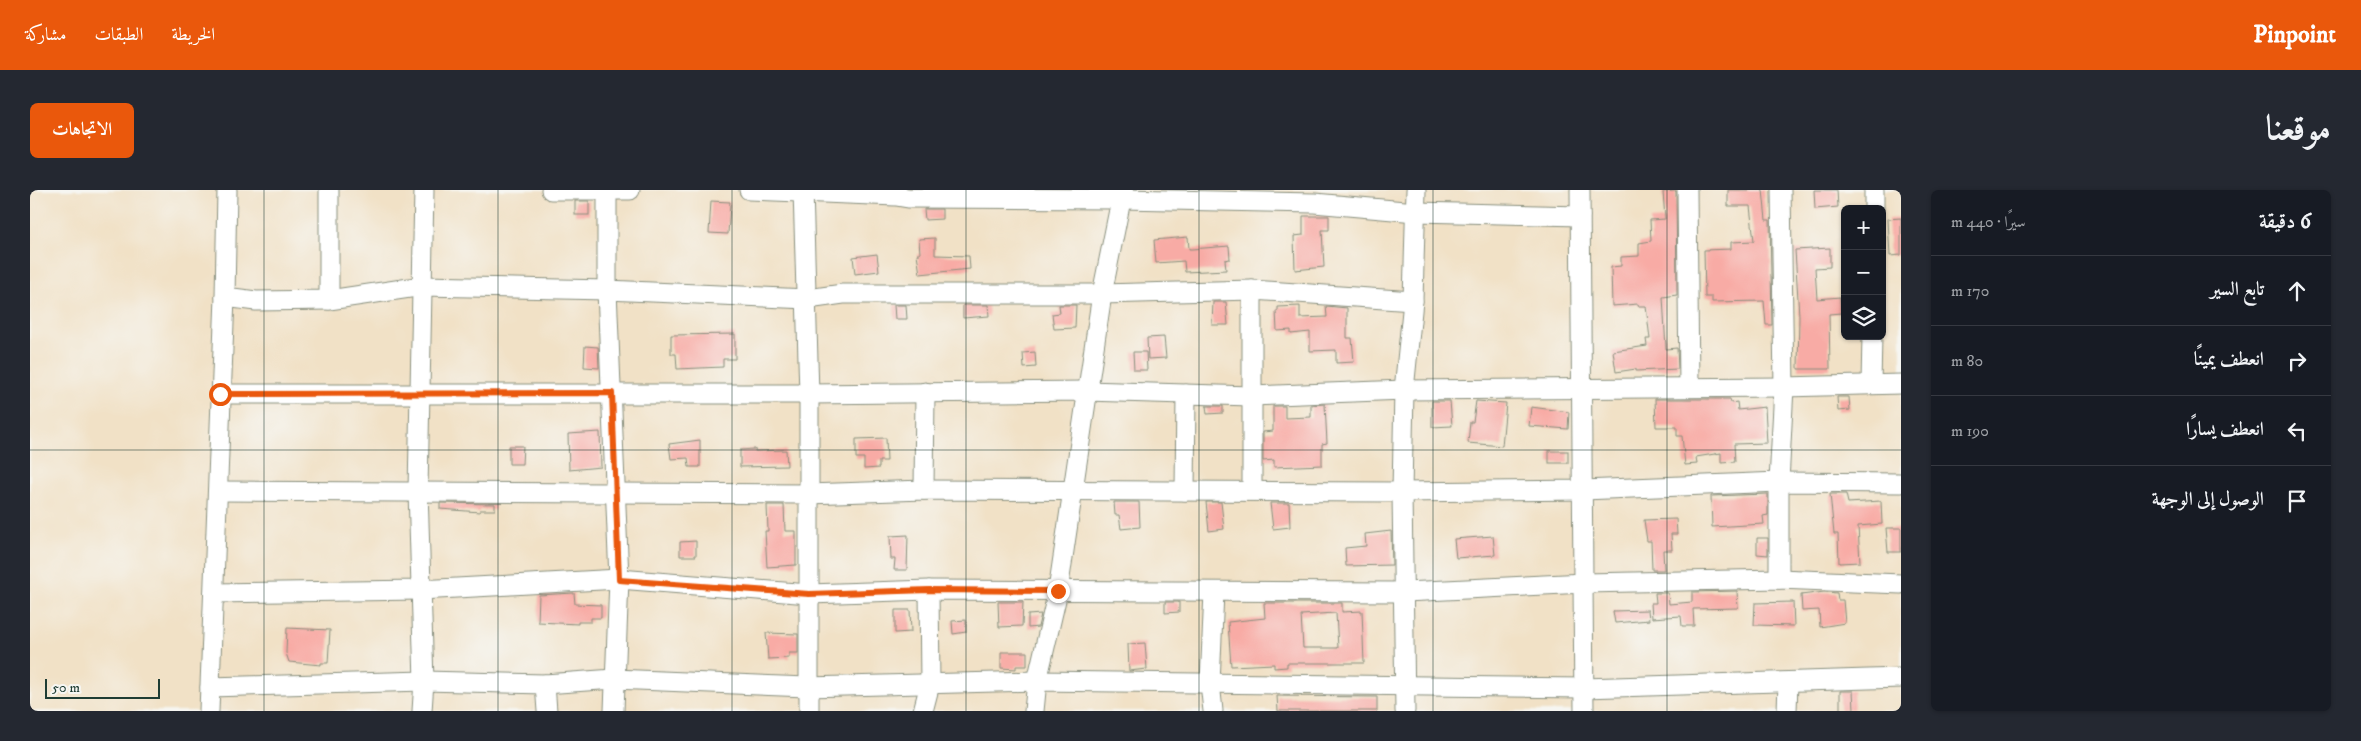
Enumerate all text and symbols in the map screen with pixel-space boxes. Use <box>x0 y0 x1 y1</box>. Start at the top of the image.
text: Pinpoint <box>2253 20 2336 50</box>
text: مشاركة <box>25 24 66 46</box>
text: الطبقات <box>94 24 143 46</box>
text: الخريطة <box>171 24 215 46</box>
button: الاتجاهات <box>30 103 134 158</box>
text: موقعنا <box>2266 107 2331 151</box>
map controls <box>1841 205 1886 340</box>
button: + <box>1841 205 1886 250</box>
text: 6 دقيقة <box>2259 209 2311 235</box>
text: سيرًا · 440 m <box>1951 212 2026 232</box>
button: − <box>1841 250 1886 295</box>
icon: ahead <box>2283 277 2311 305</box>
text: تابع السير <box>2210 278 2264 301</box>
text: 170 m <box>1951 281 1989 301</box>
button: layers <box>1841 295 1886 340</box>
icon: right <box>2283 347 2311 375</box>
text: انعطف يمينًا <box>2194 348 2264 371</box>
text: 80 m <box>1951 351 1983 371</box>
route start <box>209 383 232 406</box>
icon: left <box>2283 417 2311 445</box>
text: انعطف يسارًا <box>2186 418 2264 441</box>
text: 190 m <box>1951 421 1989 441</box>
icon: arrive <box>2283 487 2311 515</box>
text: الوصول إلى الوجهة <box>2152 488 2264 511</box>
route end <box>1047 580 1070 603</box>
scale bar <box>45 676 160 699</box>
text: 50 m <box>52 679 80 697</box>

